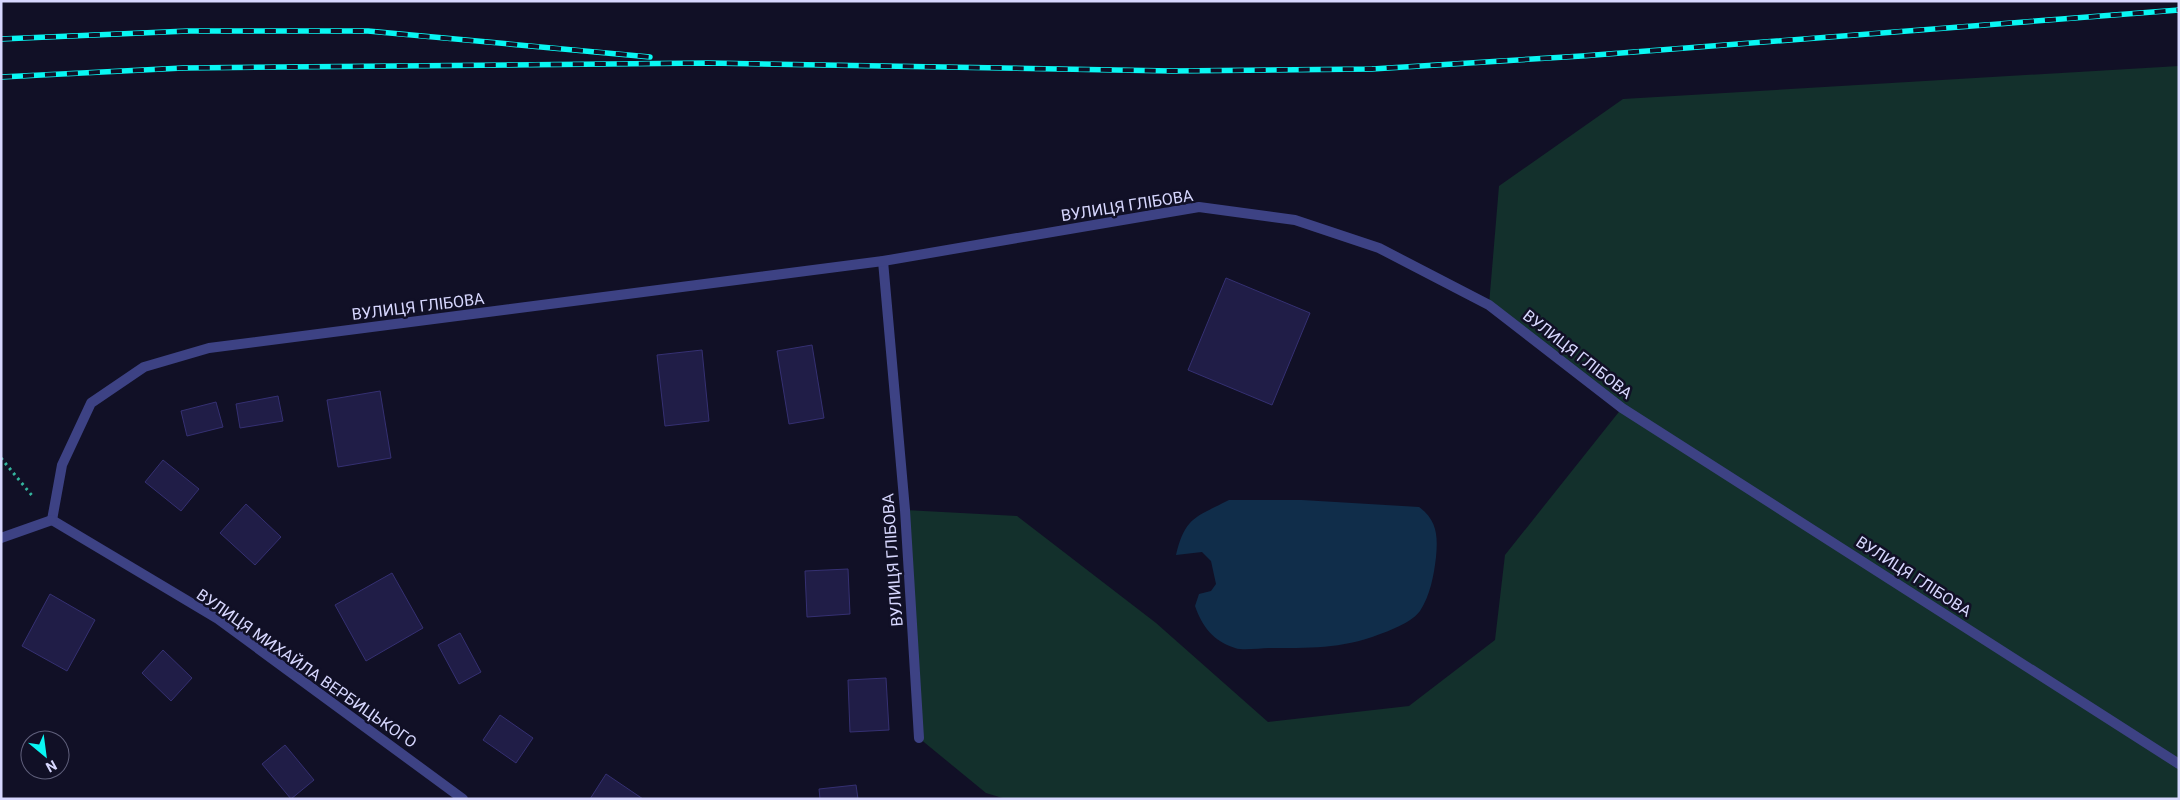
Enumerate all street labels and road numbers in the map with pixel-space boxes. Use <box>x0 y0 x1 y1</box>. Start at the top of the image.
street label: ВУЛИЦЯ ГЛІБОВА <box>1060 186 1195 225</box>
street label: ВУЛИЦЯ ГЛІБОВА <box>351 289 486 324</box>
street label: ВУЛИЦЯ ГЛІБОВА <box>1519 306 1637 403</box>
street label: ВУЛИЦЯ ГЛІБОВА <box>878 492 907 627</box>
street label: ВУЛИЦЯ ГЛІБОВА <box>1853 532 1975 621</box>
street label: ВУЛИЦЯ МИХАЙЛА ВЕРБИЦЬКОГО <box>193 585 420 752</box>

